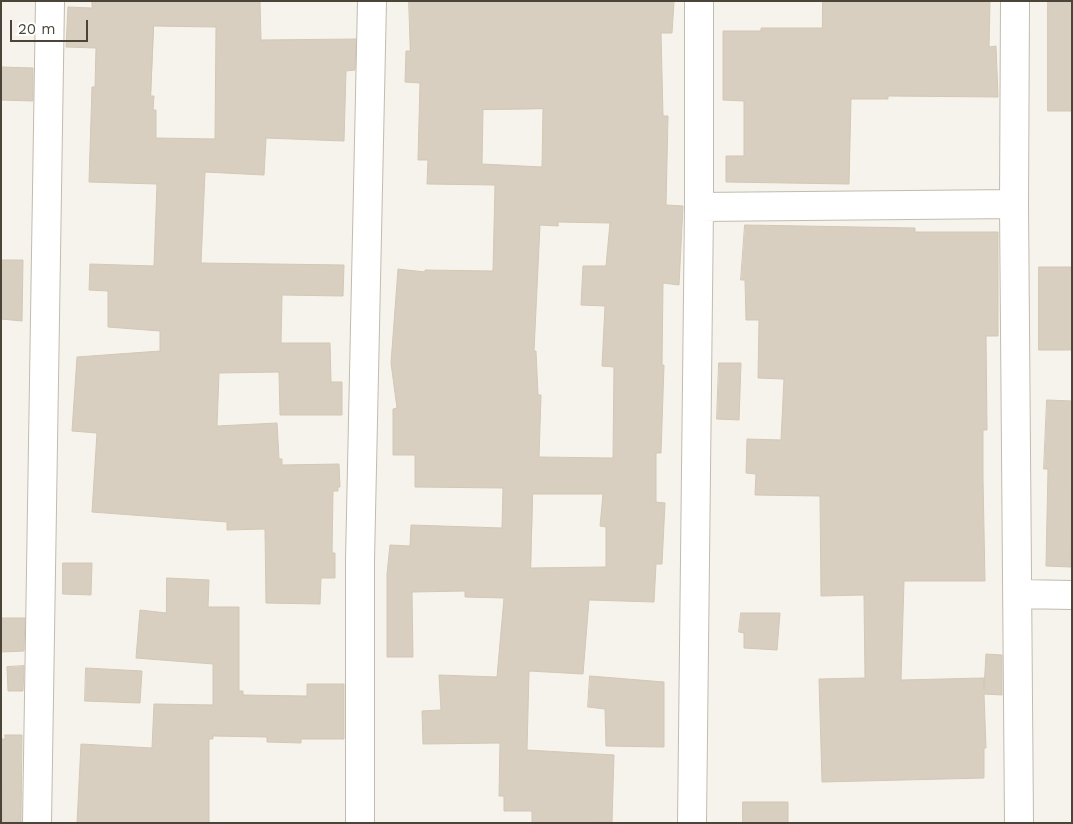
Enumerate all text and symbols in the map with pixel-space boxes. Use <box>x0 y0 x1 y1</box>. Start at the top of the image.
scale bar <box>12 10 90 42</box>
text: 20 m <box>18 20 56 38</box>

